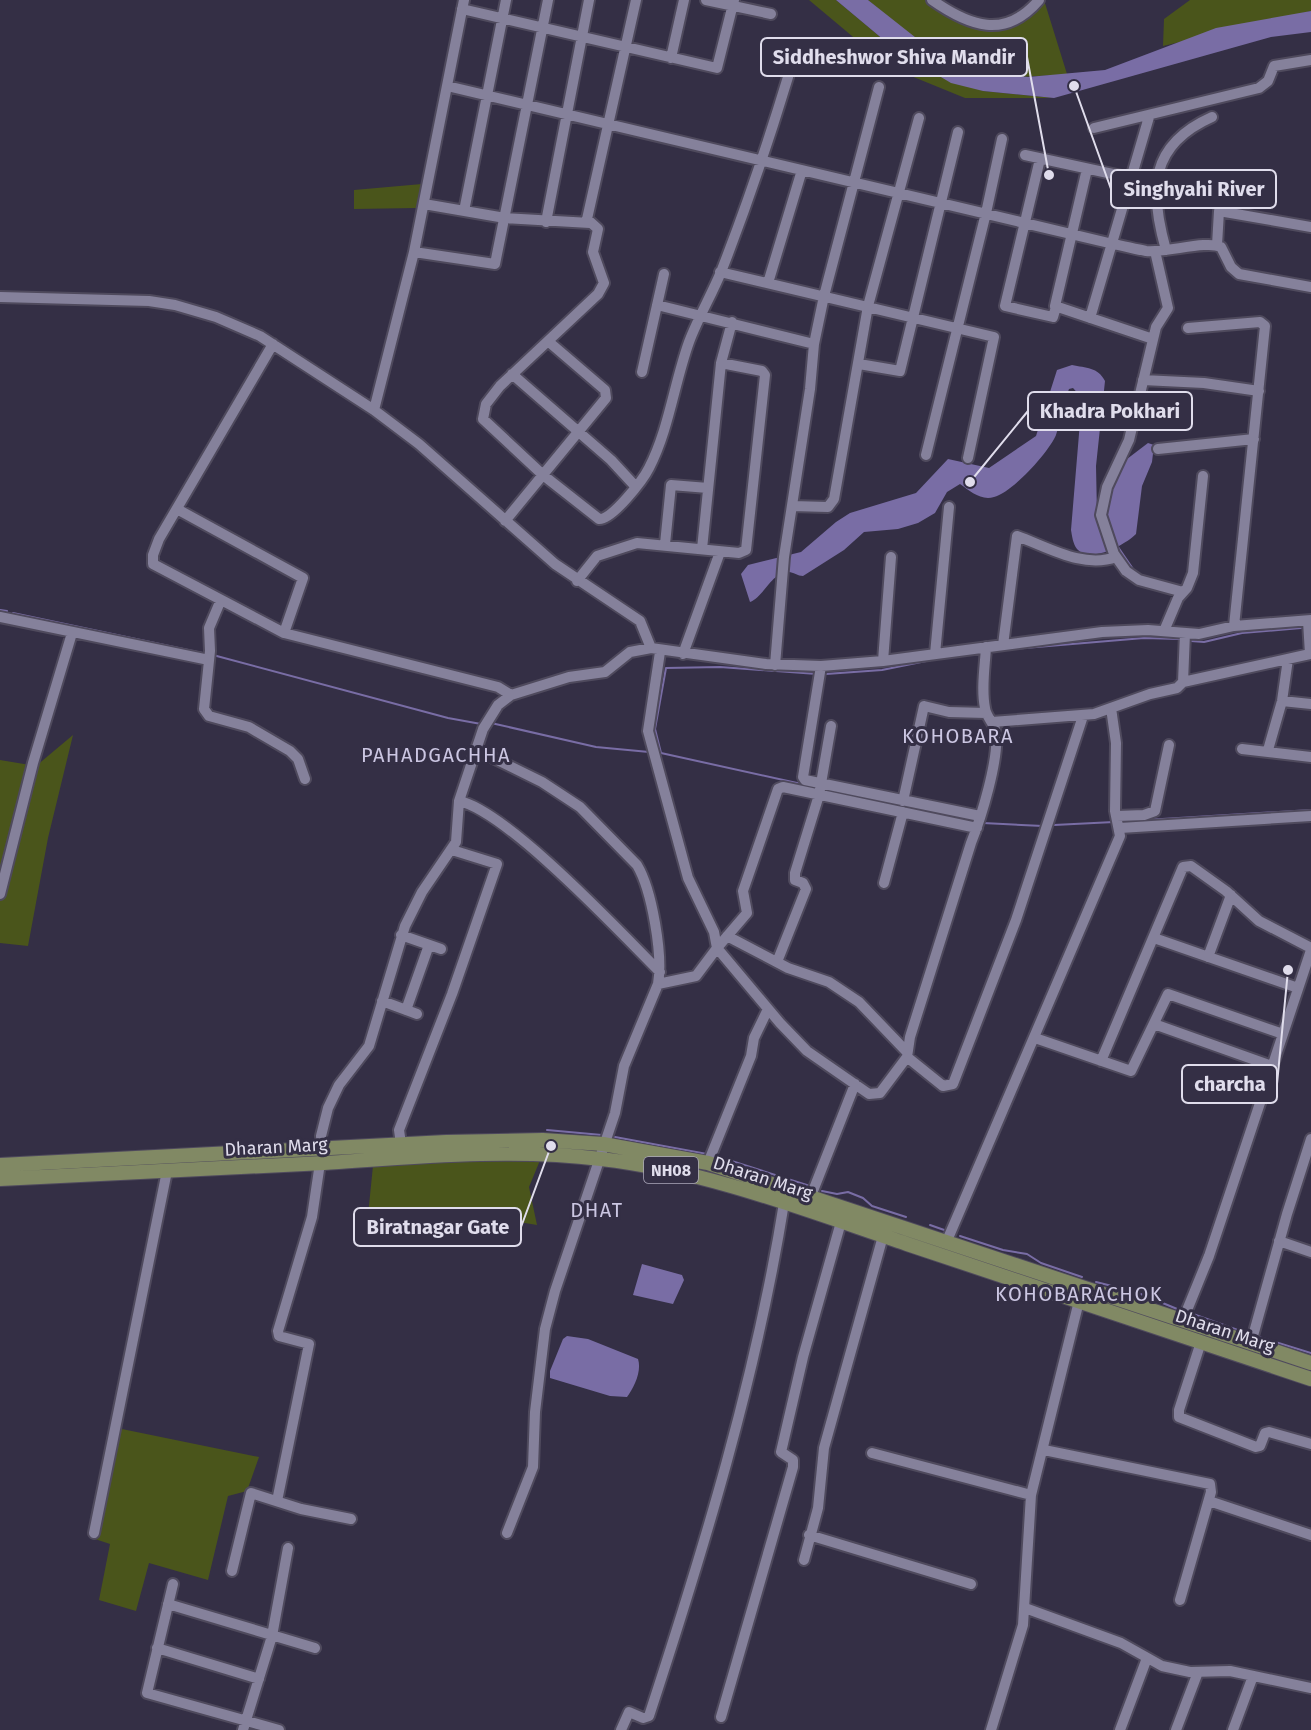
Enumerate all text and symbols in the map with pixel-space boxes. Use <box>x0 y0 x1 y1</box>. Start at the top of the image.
callout: Siddheshwor Shiva Mandir <box>761 38 1027 76</box>
text: Siddheshwor Shiva Mandir <box>773 45 1016 69</box>
callout: Singhyahi River <box>1111 170 1276 208</box>
text: Singhyahi River <box>1124 177 1265 201</box>
callout: Khadra Pokhari <box>1028 392 1192 430</box>
text: Khadra Pokhari <box>1040 399 1180 423</box>
district label: KOHOBARA <box>902 724 1014 748</box>
district label: PAHADGACHHA <box>361 743 511 767</box>
callout: charcha <box>1182 1065 1277 1103</box>
text: charcha <box>1194 1072 1266 1096</box>
street label: Dharan Marg <box>224 1133 329 1161</box>
street label: Dharan Marg <box>711 1152 816 1205</box>
road number: NH08 <box>644 1157 698 1183</box>
district label: DHAT <box>570 1198 624 1222</box>
callout: Biratnagar Gate <box>354 1208 521 1246</box>
text: Biratnagar Gate <box>367 1215 509 1239</box>
district label: KOHOBARACHOK <box>995 1282 1163 1306</box>
street label: Dharan Marg <box>1173 1305 1278 1358</box>

